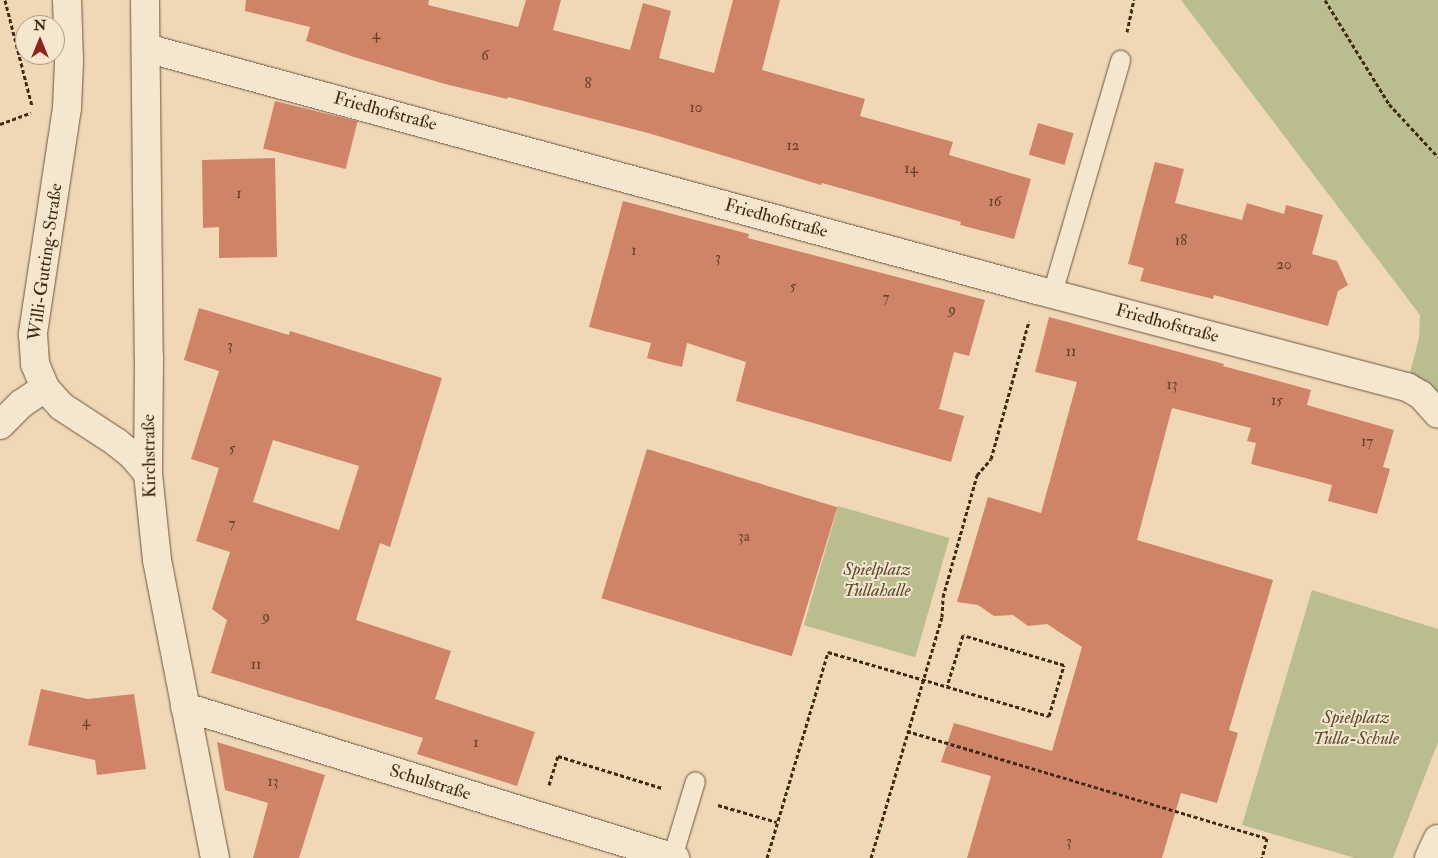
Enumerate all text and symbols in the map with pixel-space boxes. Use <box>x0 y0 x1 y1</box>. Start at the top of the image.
north arrow <box>15 15 65 65</box>
text: N <box>34 17 46 34</box>
house number: 4 <box>372 26 380 44</box>
house number: 6 <box>481 47 489 65</box>
house number: 8 <box>584 75 592 93</box>
street label: Friedhofstraße <box>331 88 439 136</box>
house number: 10 <box>690 99 702 117</box>
house number: 12 <box>787 137 799 155</box>
house number: 14 <box>904 160 918 178</box>
street label: Willi-Gutting-Straße <box>24 182 68 342</box>
house number: 1 <box>236 185 242 203</box>
house number: 16 <box>989 193 1001 211</box>
street label: Friedhofstraße <box>722 195 830 243</box>
house number: 18 <box>1175 232 1187 250</box>
house number: 1 <box>631 242 637 260</box>
house number: 3 <box>715 249 721 267</box>
house number: 20 <box>1276 256 1292 274</box>
house number: 5 <box>790 278 796 296</box>
house number: 7 <box>883 289 889 307</box>
street label: Friedhofstraße <box>1113 300 1221 348</box>
house number: 9 <box>948 301 956 319</box>
house number: 3 <box>227 337 233 355</box>
house number: 11 <box>1066 343 1076 361</box>
house number: 13 <box>1166 376 1178 394</box>
house number: 15 <box>1271 392 1283 410</box>
street label: Kirchstraße <box>138 414 162 498</box>
house number: 17 <box>1361 433 1373 451</box>
house number: 5 <box>229 440 235 458</box>
house number: 7 <box>229 515 235 533</box>
house number: 3a <box>738 528 750 546</box>
park label: Spielplatz Tullahalle <box>843 560 911 602</box>
house number: 9 <box>262 608 270 626</box>
house number: 11 <box>251 656 261 674</box>
park label: Spielplatz Tulla-Schule <box>1313 708 1399 751</box>
house number: 4 <box>82 713 90 731</box>
house number: 1 <box>473 734 479 752</box>
street label: Schulstraße <box>387 760 473 806</box>
house number: 13 <box>267 773 279 791</box>
house number: 3 <box>1066 833 1072 851</box>

